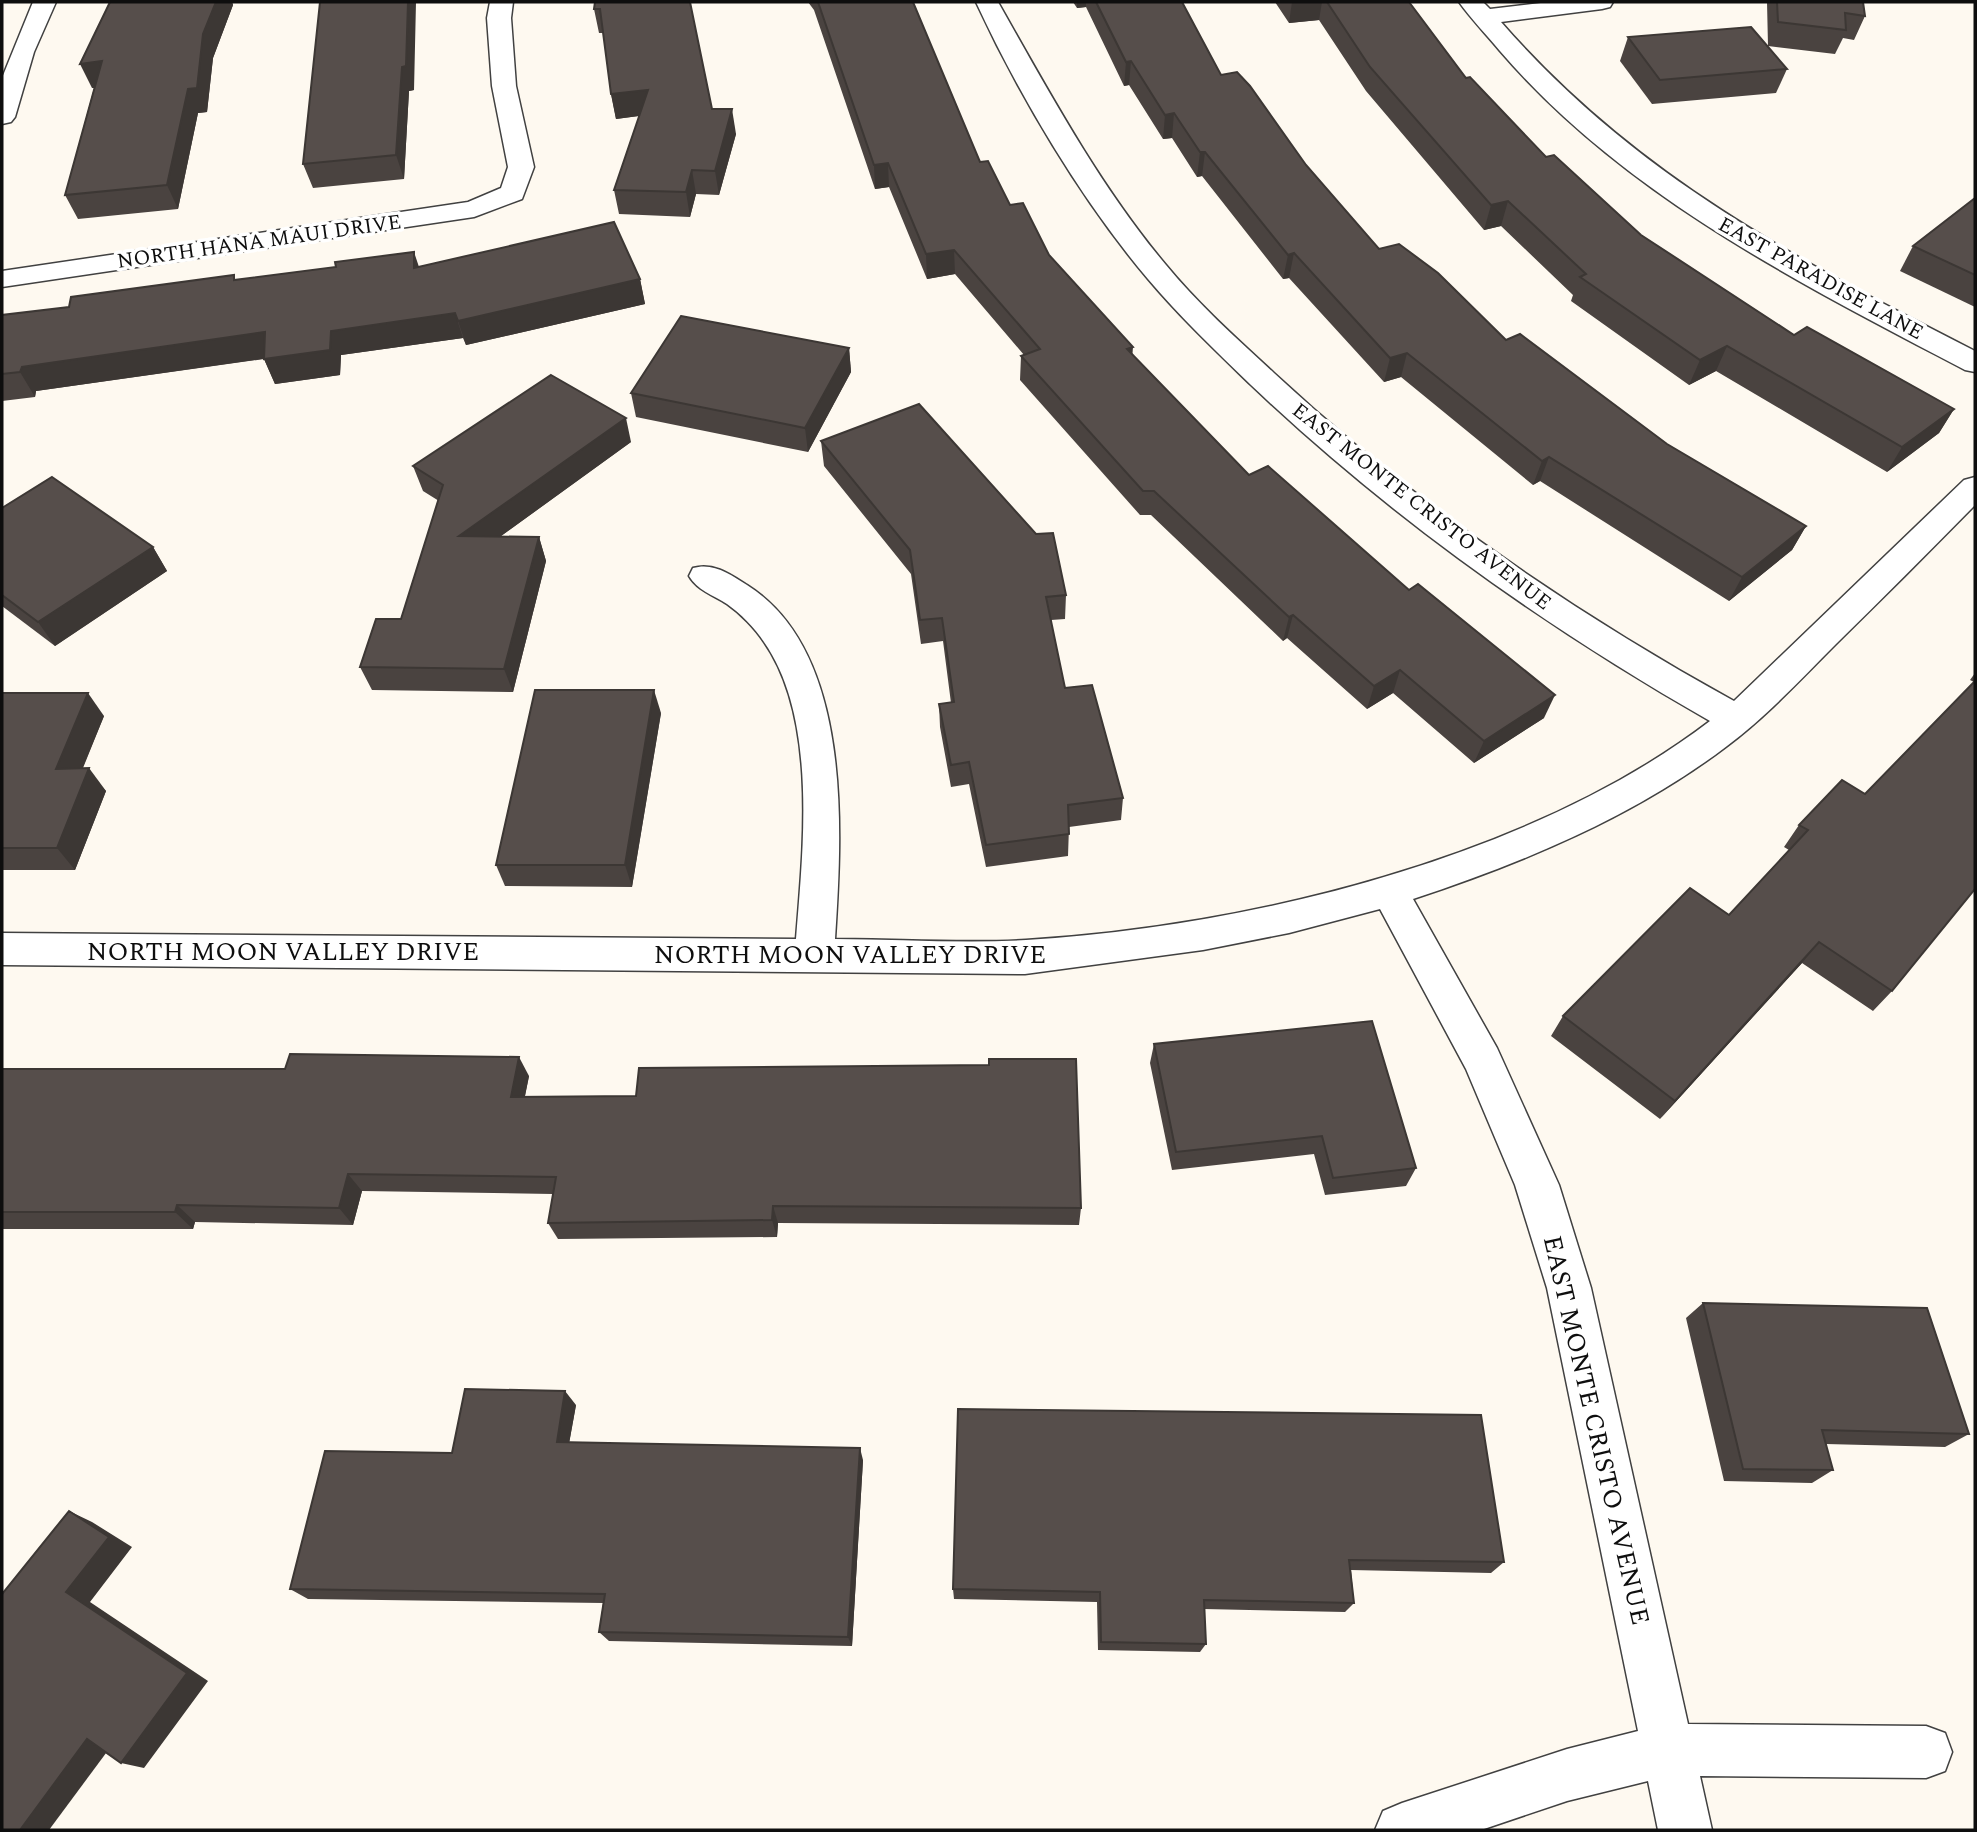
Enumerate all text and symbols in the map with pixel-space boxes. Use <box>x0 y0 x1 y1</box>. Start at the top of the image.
street label: NORTH HANA MAUI DRIVE <box>115 206 403 278</box>
street label: EAST PARADISE LANE <box>1712 209 1929 349</box>
street label: EAST MONTE CRISTO AVENUE <box>1285 395 1558 619</box>
street label: NORTH MOON VALLEY DRIVE <box>87 932 479 972</box>
street label: NORTH MOON VALLEY DRIVE <box>654 935 1046 975</box>
street label: EAST MONTE CRISTO AVENUE <box>1532 1231 1660 1629</box>

